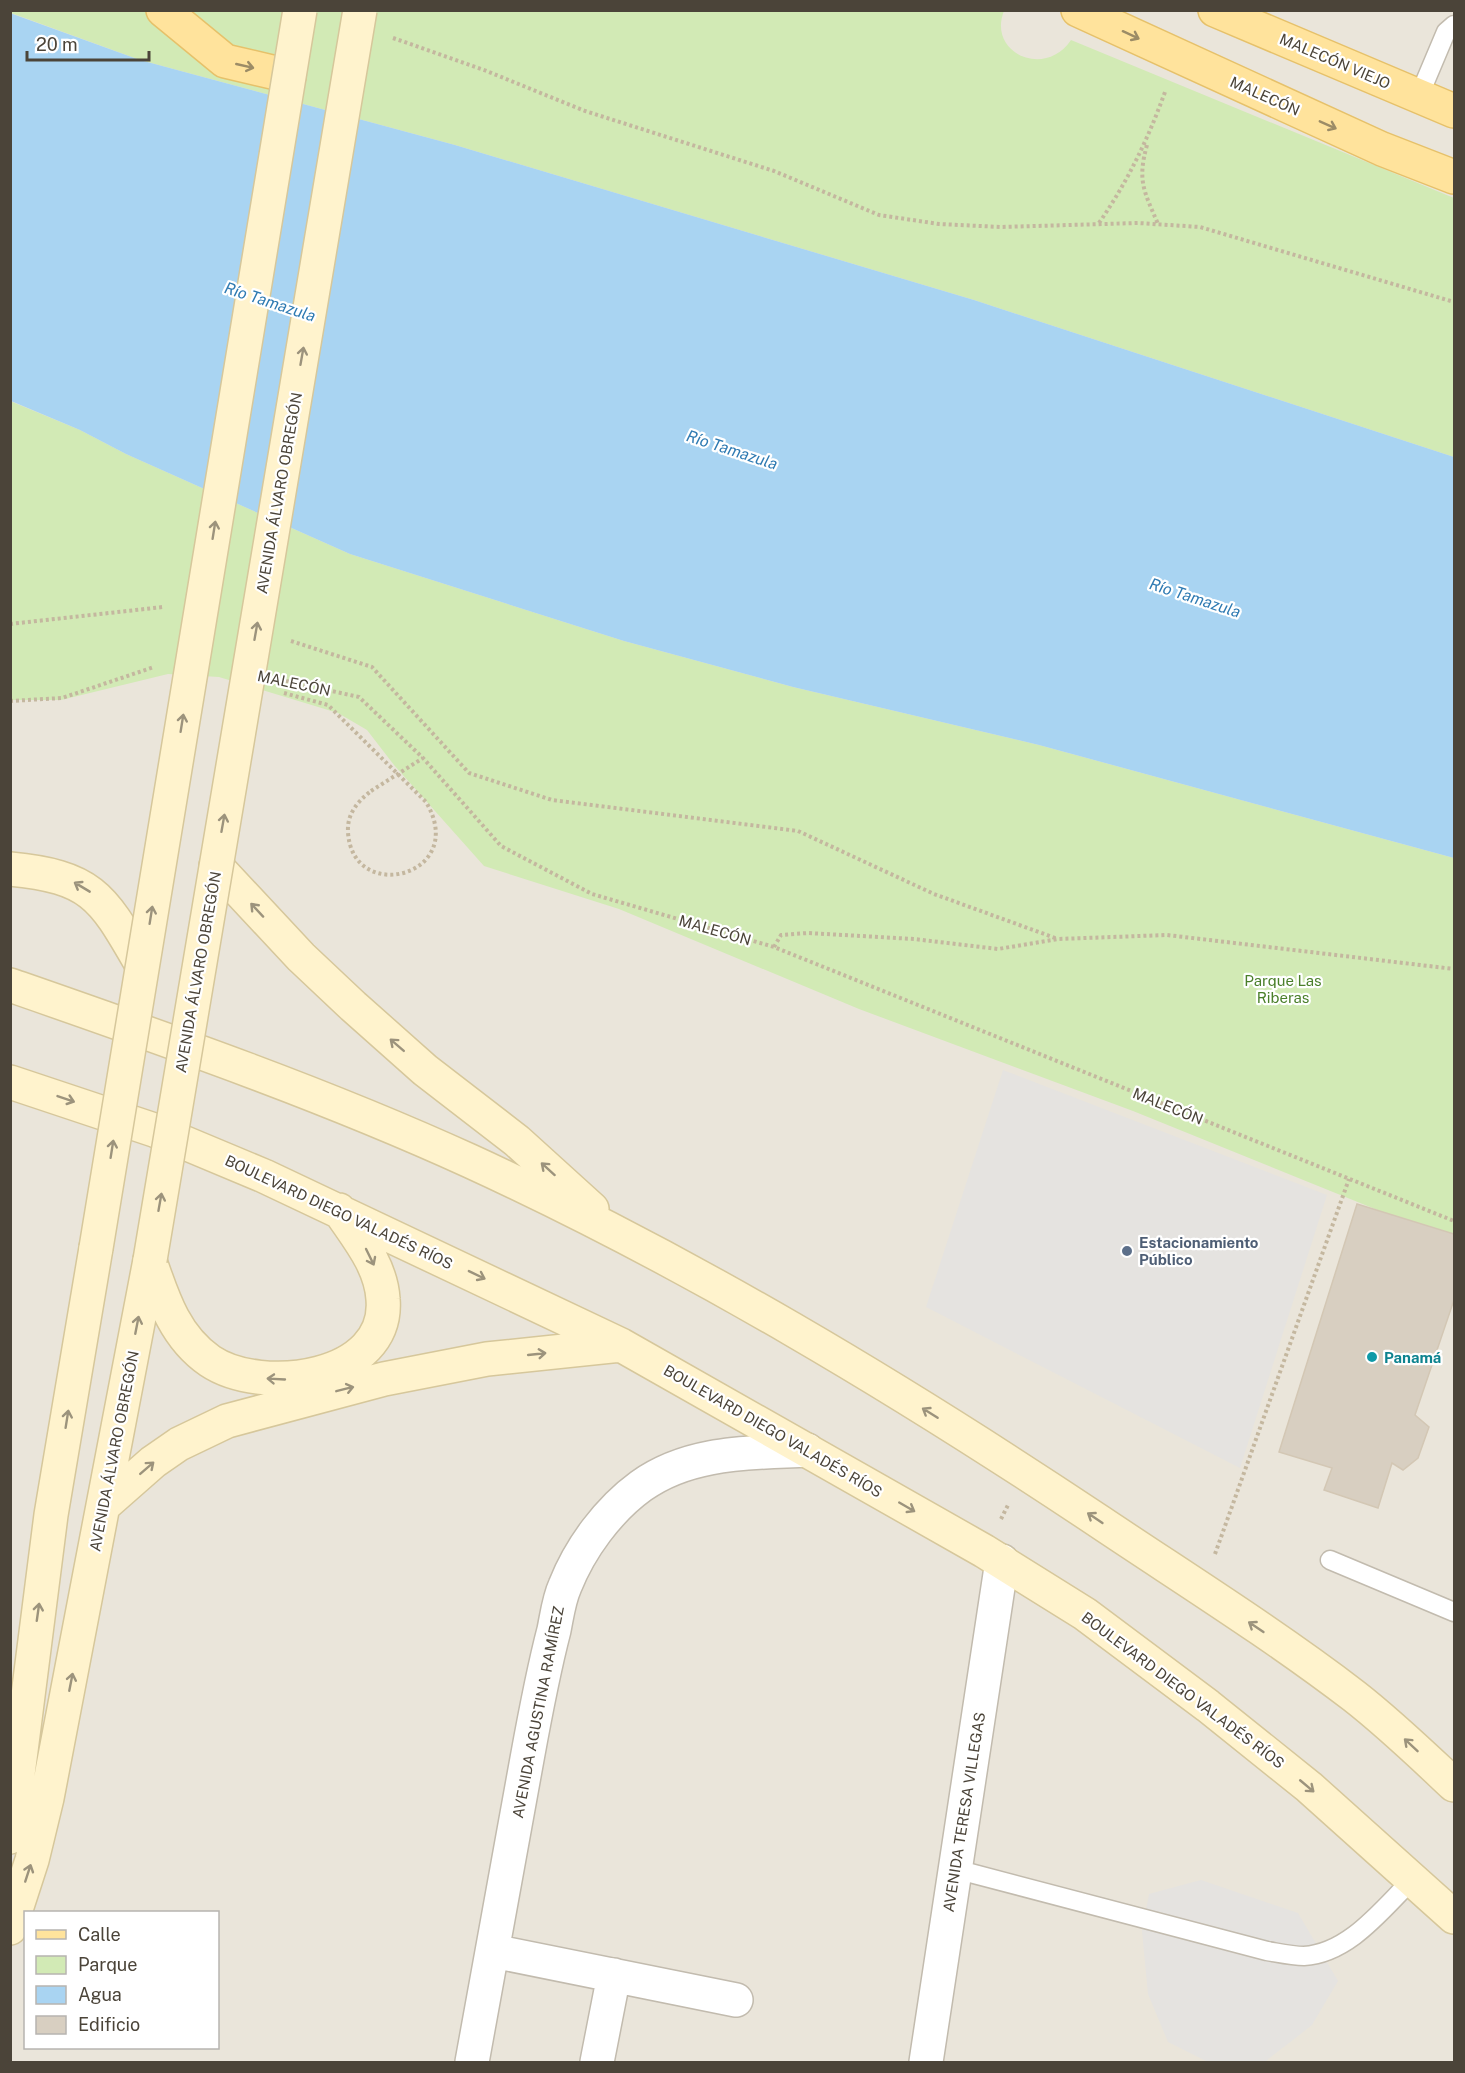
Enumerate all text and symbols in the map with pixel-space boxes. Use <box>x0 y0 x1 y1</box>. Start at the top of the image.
scale bar <box>27 24 148 62</box>
street label: MALECÓN VIEJO <box>1277 29 1393 92</box>
one-way arrow <box>1122 30 1140 42</box>
text: 20 m <box>36 34 78 55</box>
one-way arrow <box>236 60 255 72</box>
street label: MALECÓN <box>1227 72 1303 119</box>
one-way arrow <box>1318 119 1336 131</box>
water label: Río Tamazula <box>222 278 318 326</box>
one-way arrow <box>297 347 308 366</box>
street label: AVENIDA ÁLVARO OBREGÓN <box>252 391 305 595</box>
water label: Río Tamazula <box>684 426 780 474</box>
one-way arrow <box>209 521 220 541</box>
water label: Río Tamazula <box>1147 574 1243 622</box>
one-way arrow <box>250 622 261 641</box>
street label: MALECÓN <box>256 666 332 699</box>
one-way arrow <box>177 713 188 733</box>
one-way arrow <box>218 814 229 834</box>
street label: AVENIDA ÁLVARO OBREGÓN <box>171 870 224 1074</box>
one-way arrow <box>74 881 91 893</box>
one-way arrow <box>250 902 264 917</box>
one-way arrow <box>145 906 156 926</box>
street label: MALECÓN <box>677 911 753 948</box>
park label: Parque Las Riberas <box>1244 972 1322 1006</box>
one-way arrow <box>390 1038 405 1052</box>
street label: MALECÓN <box>1130 1083 1206 1128</box>
one-way arrow <box>56 1095 75 1106</box>
one-way arrow <box>107 1140 118 1159</box>
street label: BOULEVARD DIEGO VALADÉS RÍOS <box>222 1152 456 1272</box>
one-way arrow <box>541 1162 556 1176</box>
one-way arrow <box>154 1193 165 1212</box>
place label: Estacionamiento Público <box>1139 1234 1259 1268</box>
marker: Estacionamiento Público <box>1120 1244 1134 1258</box>
one-way arrow <box>364 1248 376 1266</box>
one-way arrow <box>467 1270 485 1282</box>
one-way arrow <box>132 1316 143 1336</box>
one-way arrow <box>526 1348 546 1359</box>
street label: AVENIDA ÁLVARO OBREGÓN <box>85 1349 142 1553</box>
place label: Panamá <box>1384 1349 1441 1366</box>
marker: Panamá <box>1365 1350 1379 1364</box>
street label: BOULEVARD DIEGO VALADÉS RÍOS <box>661 1361 885 1501</box>
one-way arrow <box>267 1373 287 1384</box>
one-way arrow <box>335 1383 354 1395</box>
one-way arrow <box>922 1407 939 1419</box>
one-way arrow <box>62 1410 73 1430</box>
one-way arrow <box>139 1461 154 1475</box>
one-way arrow <box>898 1501 915 1513</box>
one-way arrow <box>1086 1512 1103 1525</box>
one-way arrow <box>32 1603 43 1623</box>
street label: AVENIDA AGUSTINA RAMÍREZ <box>509 1604 567 1820</box>
street label: BOULEVARD DIEGO VALADÉS RÍOS <box>1078 1608 1288 1772</box>
one-way arrow <box>1249 1621 1265 1633</box>
one-way arrow <box>66 1673 77 1693</box>
street label: AVENIDA TERESA VILLEGAS <box>940 1711 988 1913</box>
one-way arrow <box>1404 1738 1419 1752</box>
one-way arrow <box>1299 1779 1315 1792</box>
one-way arrow <box>23 1864 34 1883</box>
legend <box>24 1911 219 2049</box>
text: Calle <box>78 1924 121 1945</box>
text: Parque <box>78 1954 138 1975</box>
text: Agua <box>78 1984 122 2005</box>
text: Edificio <box>78 2014 140 2035</box>

